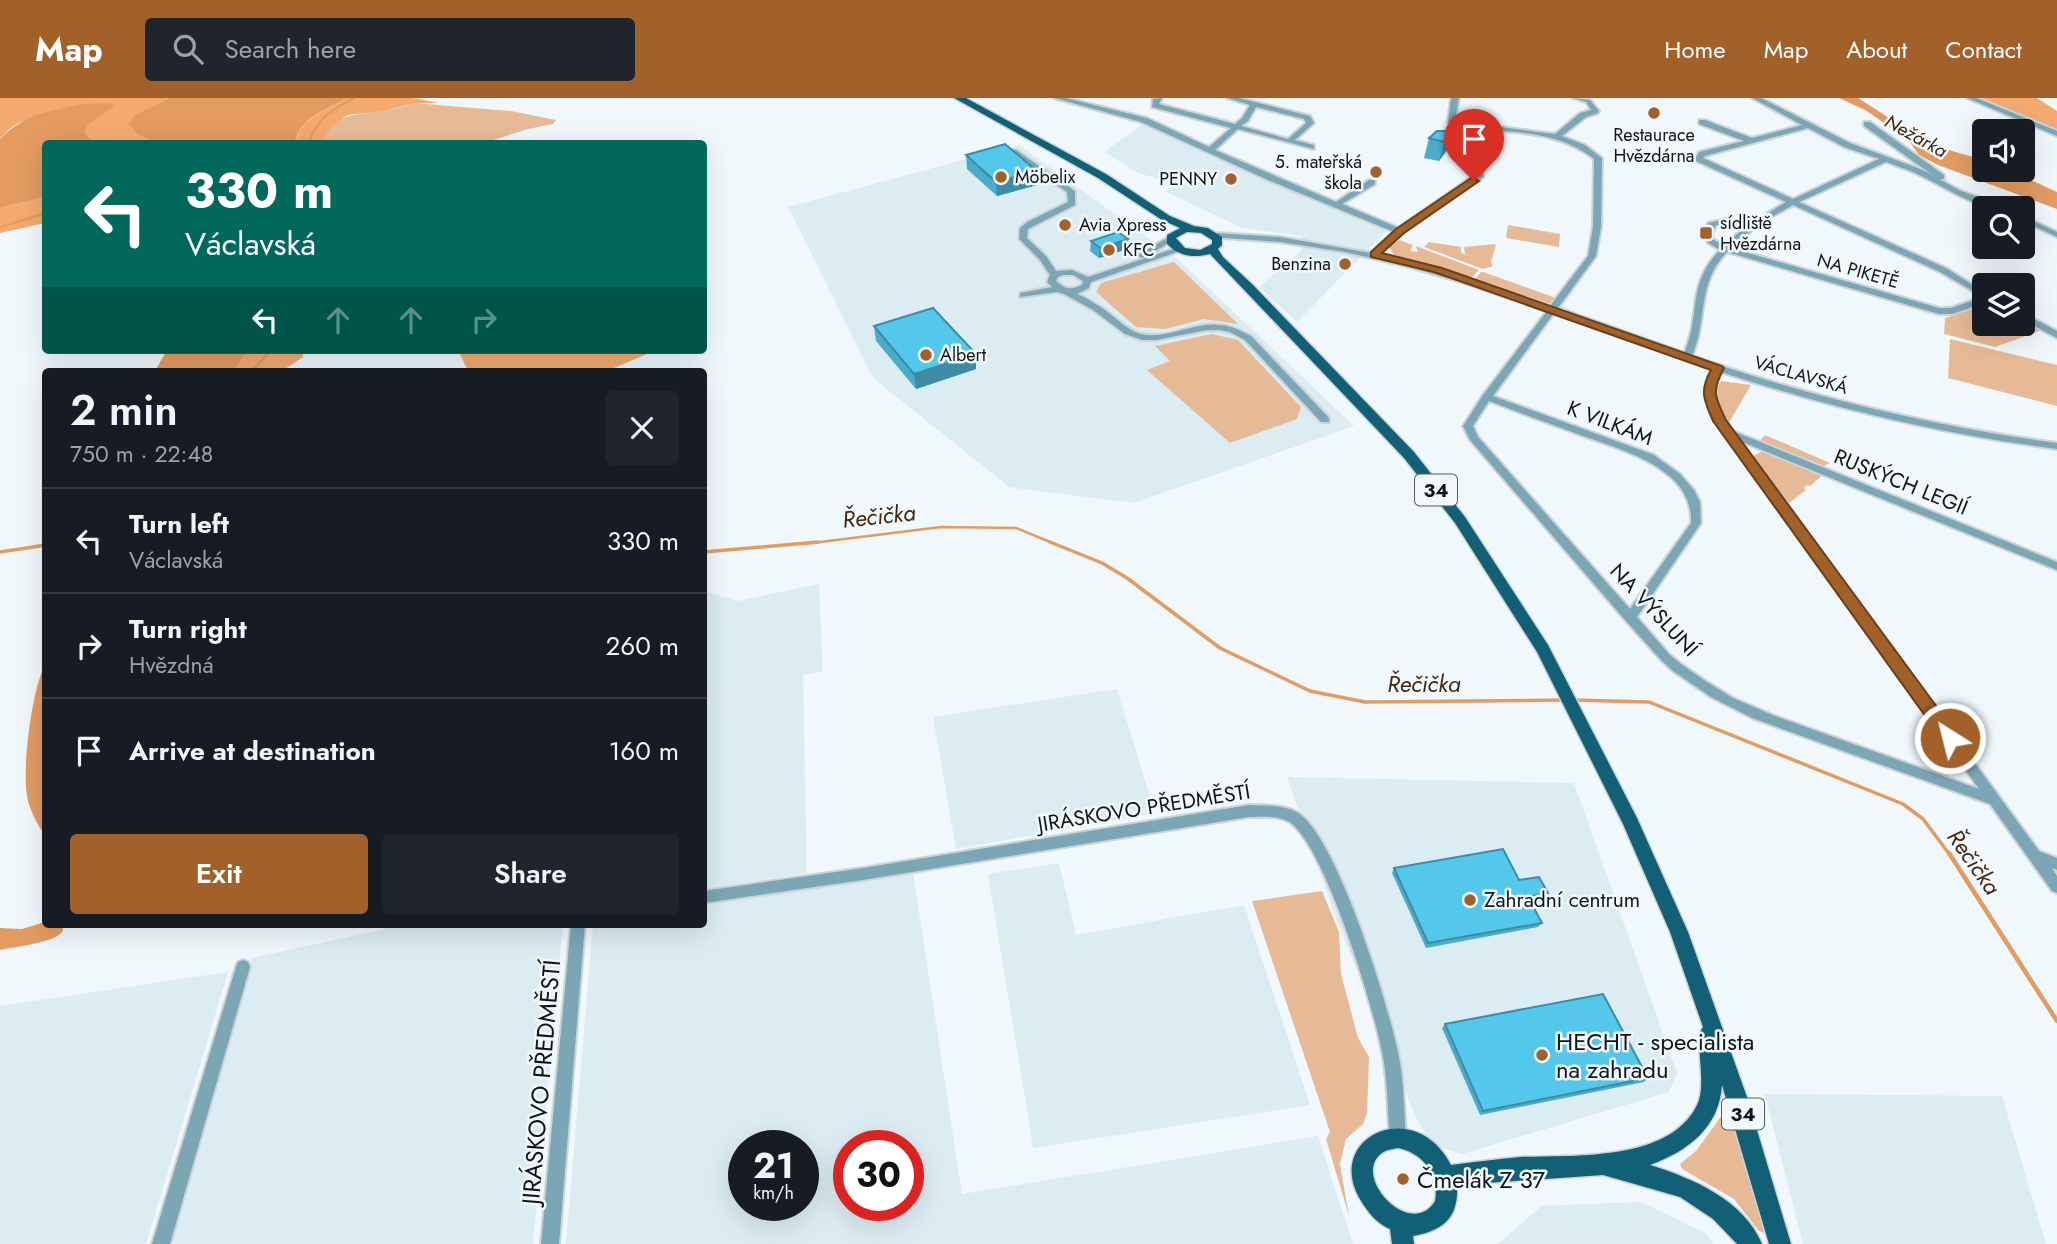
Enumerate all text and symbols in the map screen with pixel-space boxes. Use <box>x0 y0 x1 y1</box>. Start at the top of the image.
search box <box>145 18 635 81</box>
text: Map <box>35 26 103 73</box>
icon: search <box>169 30 207 68</box>
text: Search here <box>225 30 356 68</box>
text: Home <box>1664 32 1726 67</box>
text: Map <box>1764 32 1808 67</box>
text: About <box>1846 32 1907 67</box>
text: Contact <box>1945 32 2022 67</box>
marker: Restaurace Hvězdárna <box>1646 105 1662 121</box>
water label: Nežárka <box>1880 108 1953 164</box>
pin <box>1444 109 1504 181</box>
map controls <box>1972 119 2035 336</box>
button: sound <box>1972 119 2035 182</box>
icon: arrive <box>1455 120 1493 158</box>
place label: Restaurace Hvězdárna <box>1613 122 1695 169</box>
place label: 5. mateřská škola <box>1275 149 1362 196</box>
text: 330 m <box>185 156 333 226</box>
place label: Möbelix <box>1015 164 1076 190</box>
marker: 5. mateřská škola <box>1368 164 1384 180</box>
place label: PENNY <box>1159 166 1218 192</box>
icon: left <box>70 168 161 259</box>
marker: Möbelix <box>993 169 1009 185</box>
marker: PENNY <box>1223 171 1239 187</box>
button: search <box>1972 196 2035 259</box>
place label: sídliště Hvězdárna <box>1720 210 1801 257</box>
place label: Avia Xpress <box>1079 212 1167 238</box>
marker: Avia Xpress <box>1057 217 1073 233</box>
text: Václavská <box>185 221 316 267</box>
marker: sídliště Hvězdárna <box>1698 225 1714 241</box>
place label: KFC <box>1123 237 1155 263</box>
marker: KFC <box>1101 242 1117 258</box>
street label: NA PIKETĚ <box>1814 247 1902 295</box>
place label: Benzina <box>1271 251 1331 277</box>
marker: Benzina <box>1337 256 1353 272</box>
button: layers <box>1972 273 2035 336</box>
icon: left <box>246 301 284 339</box>
icon: ahead <box>319 301 357 339</box>
icon: ahead <box>392 301 430 339</box>
icon: right <box>465 301 503 339</box>
place label: Albert <box>940 342 987 368</box>
marker: Albert <box>918 347 934 363</box>
street label: VÁCLAVSKÁ <box>1751 349 1851 401</box>
text: 2 min <box>70 380 178 441</box>
button: close <box>605 391 679 465</box>
street label: K VILKÁM <box>1563 393 1657 453</box>
text: 750 m · 22:48 <box>70 437 213 471</box>
street label: RUSKÝCH LEGIÍ <box>1829 441 1973 523</box>
road number: 34 <box>1415 474 1457 506</box>
water label: Řečička <box>841 495 918 537</box>
text: Turn left <box>129 505 229 543</box>
icon: left <box>70 522 108 560</box>
text: 330 m <box>607 522 679 560</box>
text: Václavská <box>129 543 223 577</box>
street label: NA VÝSLUNÍ <box>1603 557 1706 664</box>
text: Turn right <box>129 610 247 648</box>
icon: right <box>70 627 108 665</box>
text: 260 m <box>606 627 679 665</box>
text: Hvězdná <box>129 648 214 682</box>
water label: Řečička <box>1387 667 1461 701</box>
position arrow <box>1913 701 1987 775</box>
icon: arrive <box>70 732 108 770</box>
text: Arrive at destination <box>129 732 376 770</box>
text: 160 m <box>609 732 679 770</box>
street label: JIRÁSKOVO PŘEDMĚSTÍ <box>1033 776 1253 840</box>
water label: Řečička <box>1939 822 2009 902</box>
button: Exit <box>70 834 368 914</box>
button: Share <box>382 834 679 914</box>
place label: Zahradní centrum <box>1484 885 1640 915</box>
marker: Zahradní centrum <box>1462 892 1478 908</box>
street label: JIRÁSKOVO PŘEDMĚSTÍ <box>513 957 569 1209</box>
place label: HECHT - specialista na zahradu <box>1556 1024 1754 1087</box>
marker: HECHT - specialista na zahradu <box>1534 1047 1550 1063</box>
road number: 34 <box>1722 1098 1764 1130</box>
speed limit sign: 30 <box>833 1130 924 1221</box>
text: 21 <box>753 1141 794 1191</box>
place label: Čmelák Z 37 <box>1417 1162 1545 1197</box>
marker: Čmelák Z 37 <box>1395 1171 1411 1187</box>
text: km/h <box>753 1180 794 1206</box>

